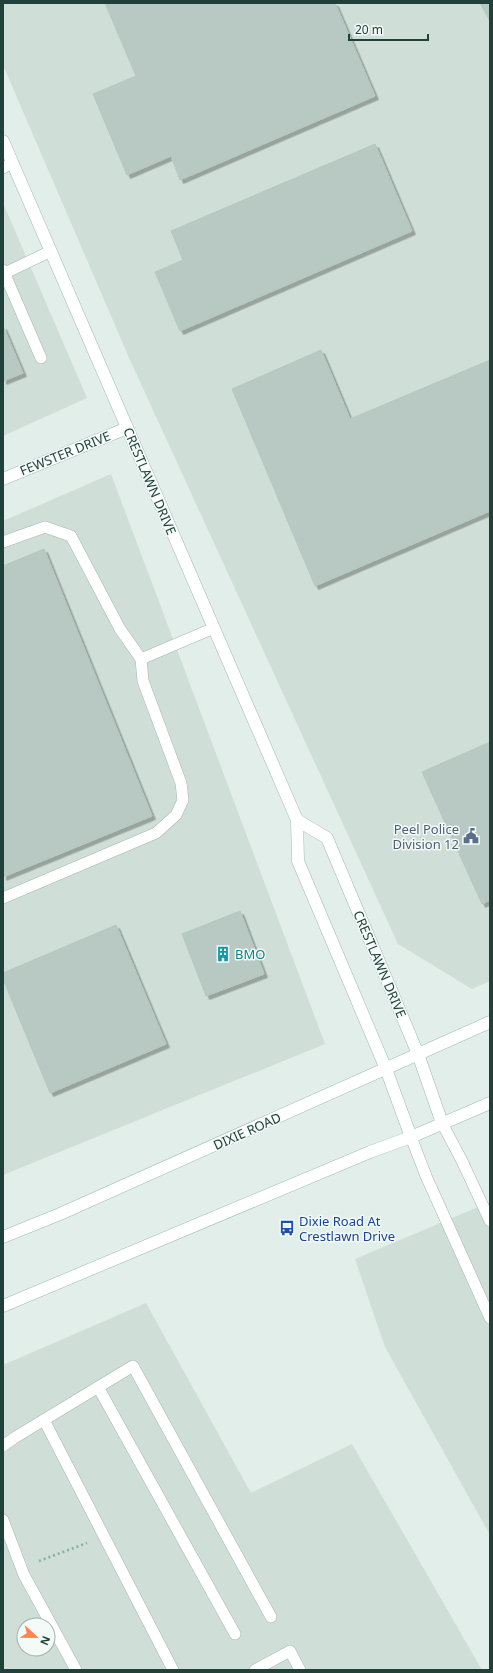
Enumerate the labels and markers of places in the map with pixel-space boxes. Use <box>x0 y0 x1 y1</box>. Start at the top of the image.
place label: Peel Police Division 12 <box>392 820 459 853</box>
public building icon: Peel Police Division 12 <box>462 827 480 845</box>
building icon: BMO <box>214 945 232 963</box>
place label: BMO <box>235 945 265 963</box>
place label: Dixie Road At Crestlawn Drive <box>299 1212 395 1245</box>
bus stop icon: Dixie Road At Crestlawn Drive <box>278 1219 296 1237</box>

